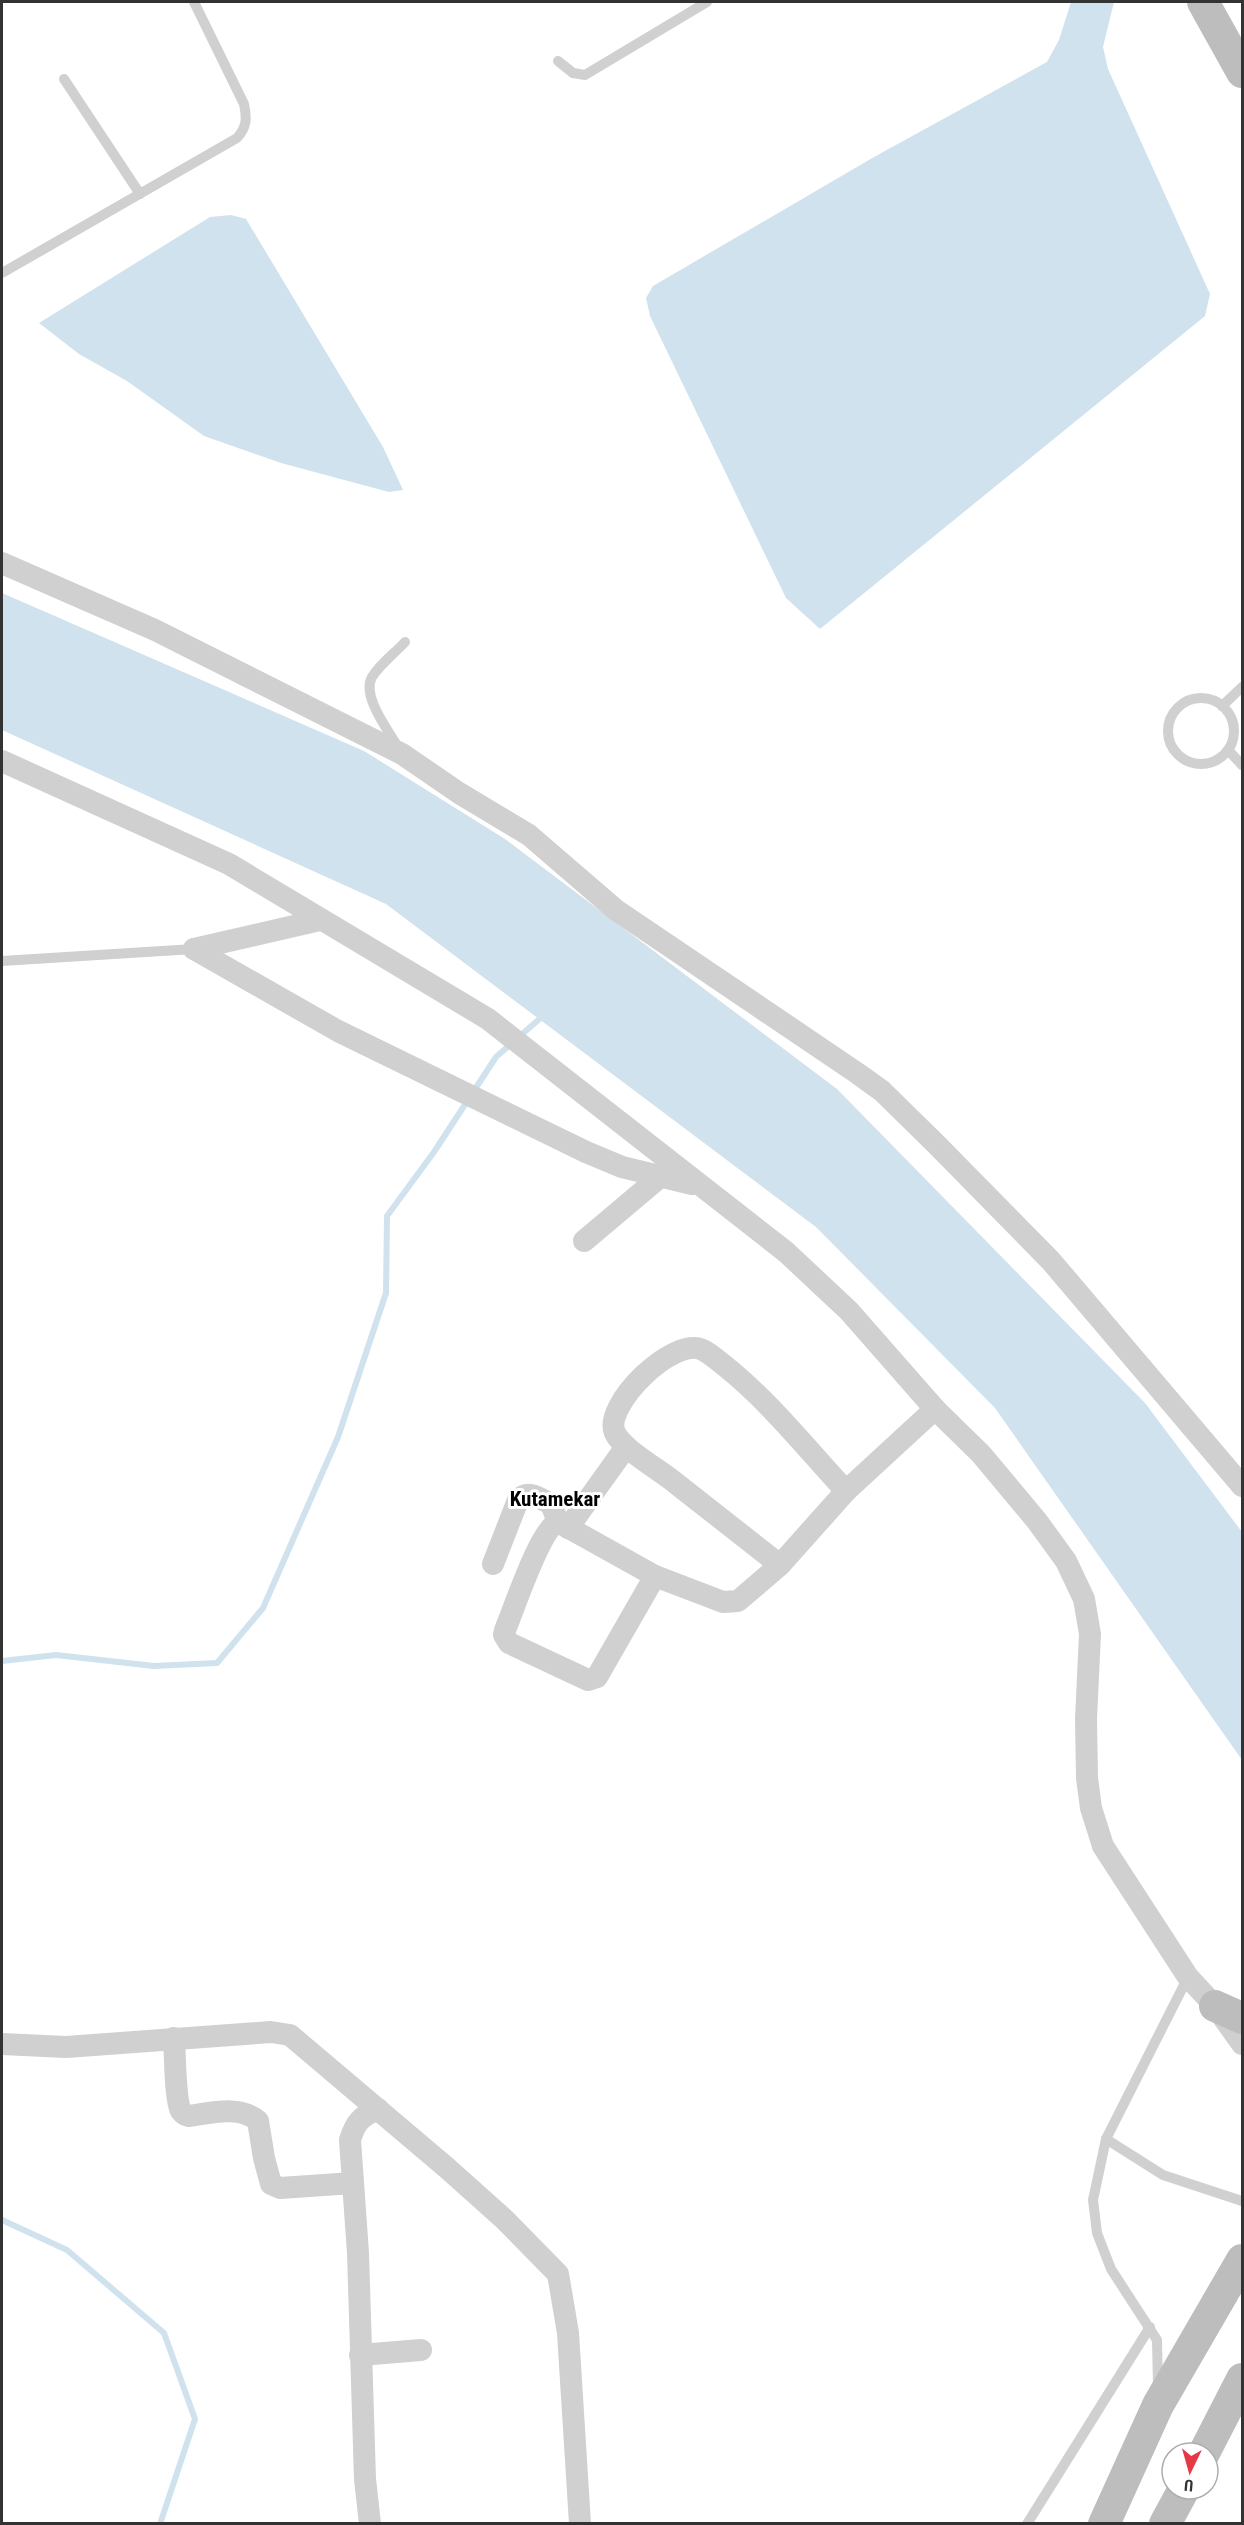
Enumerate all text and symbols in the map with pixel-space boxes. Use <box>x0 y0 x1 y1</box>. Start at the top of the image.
district label: Kutamekar <box>510 1487 600 1511</box>
north arrow <box>1160 2441 1220 2501</box>
text: U <box>1183 2476 1194 2495</box>

